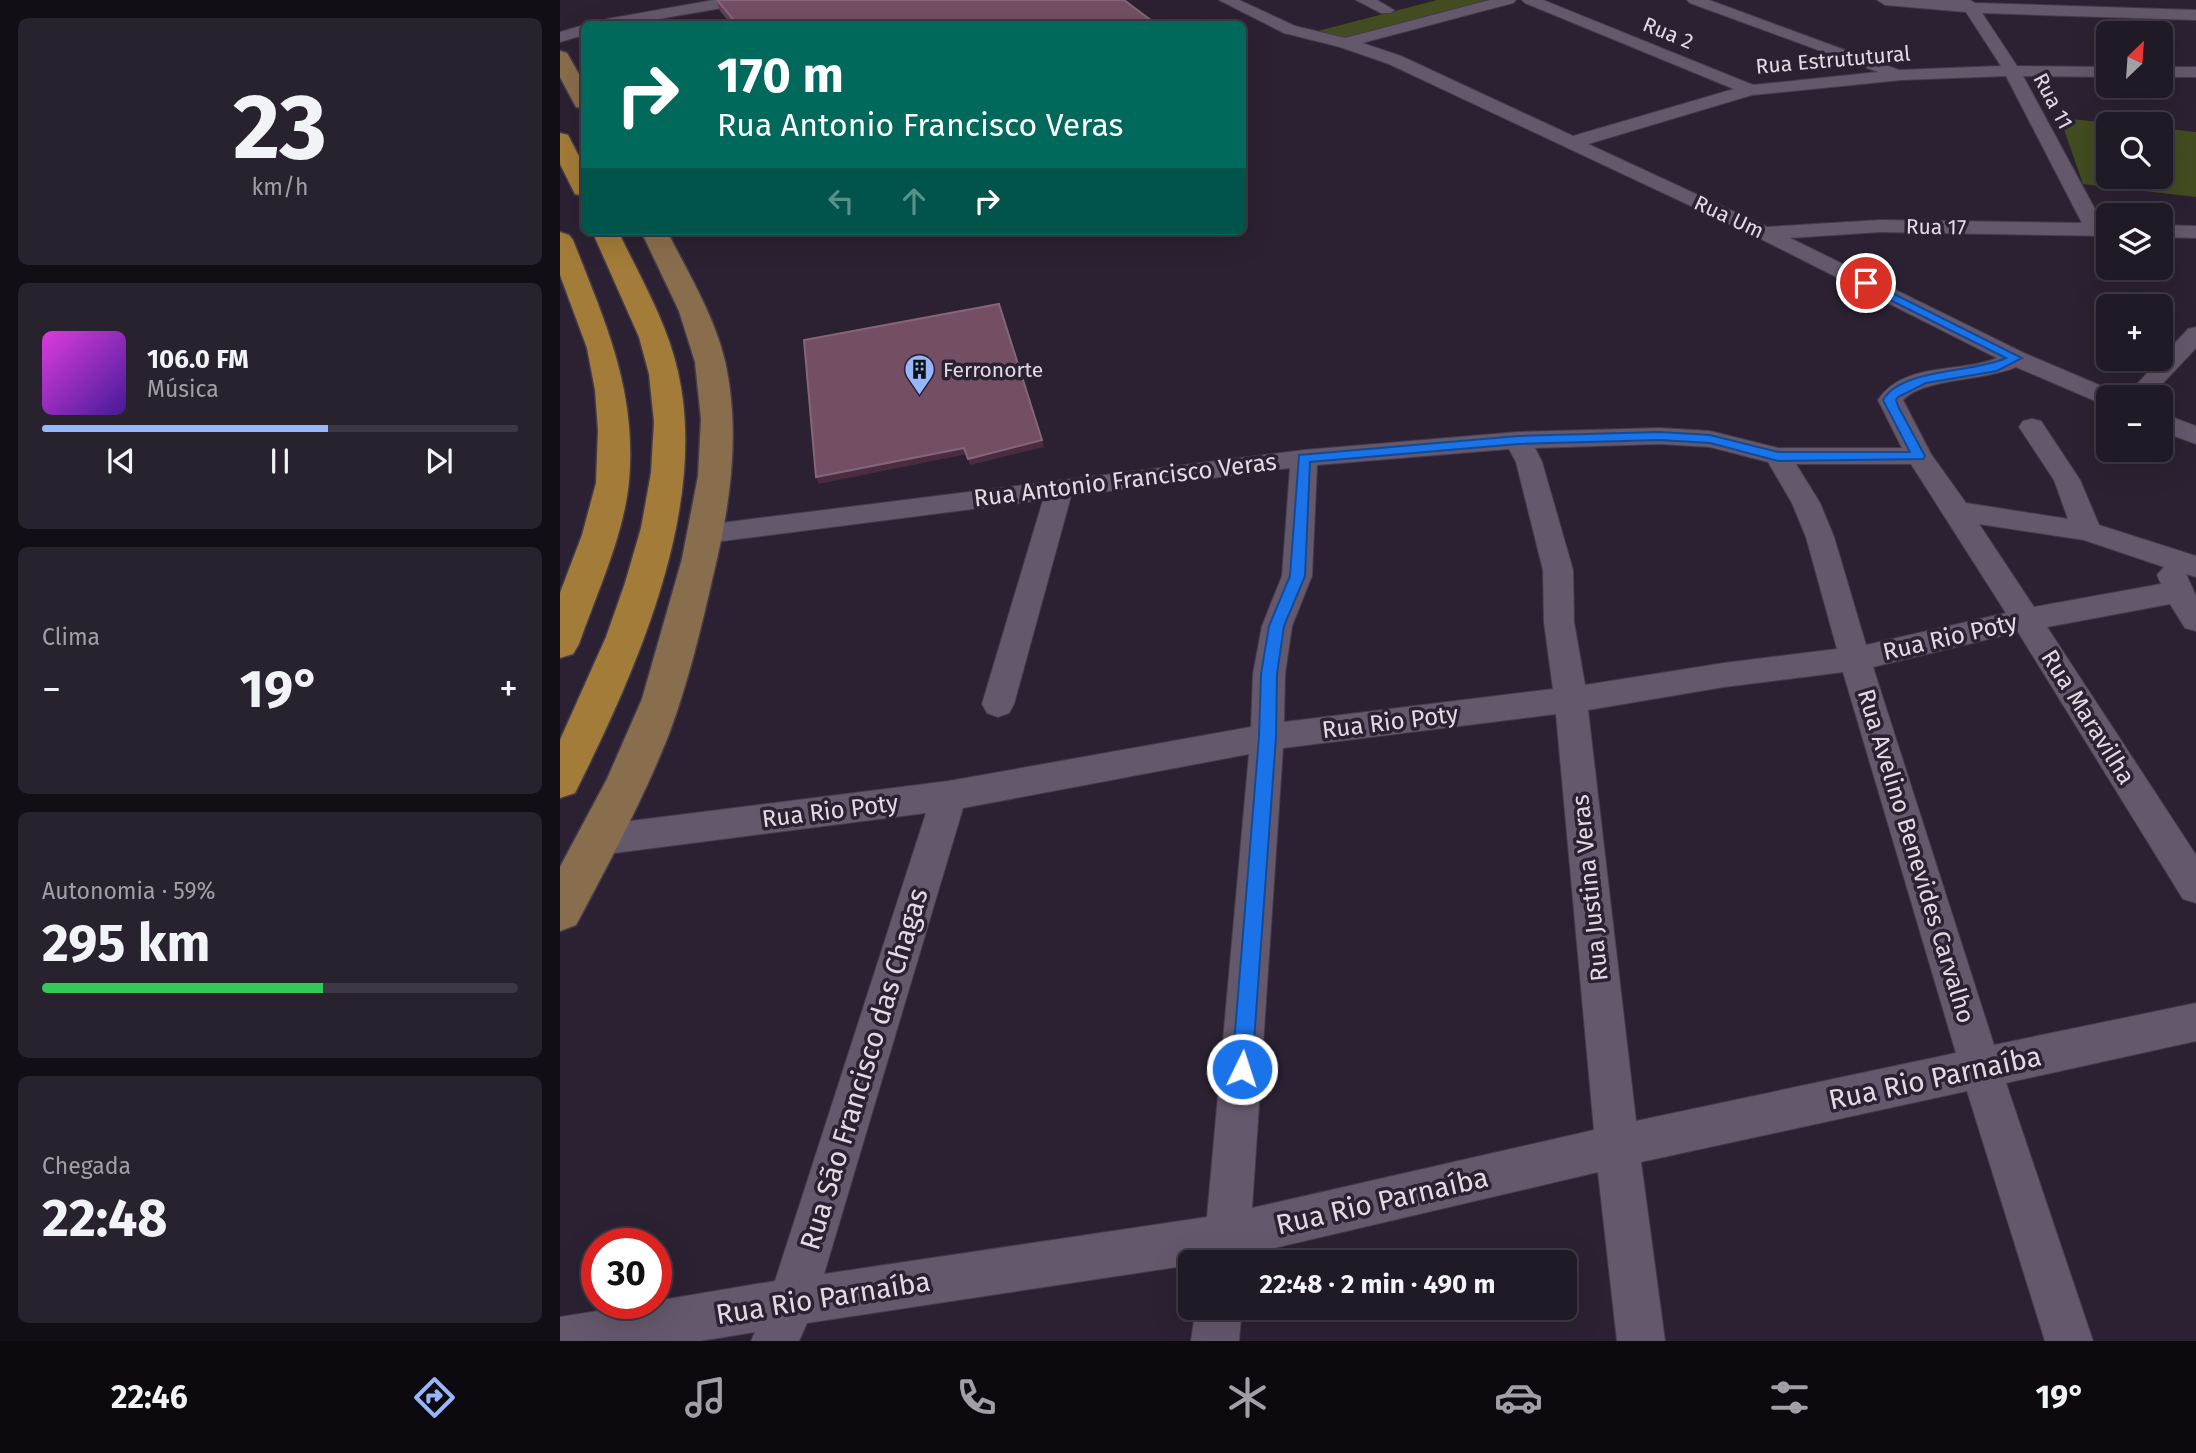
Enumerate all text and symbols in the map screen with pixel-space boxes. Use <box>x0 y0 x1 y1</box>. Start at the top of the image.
street label: Rua 2 <box>1639 11 1697 55</box>
north arrow <box>2096 21 2174 98</box>
map controls <box>2096 21 2173 462</box>
street label: Rua Estrututural <box>1755 40 1911 80</box>
text: 170 m <box>717 46 844 105</box>
icon: right <box>602 49 693 140</box>
street label: Rua 11 <box>2027 68 2079 134</box>
text: 23 <box>233 73 327 182</box>
text: Rua Antonio Francisco Veras <box>717 106 1123 144</box>
button: search <box>2096 112 2173 189</box>
text: km/h <box>252 173 308 201</box>
icon: left <box>822 182 860 220</box>
icon: ahead <box>895 182 933 220</box>
icon: right <box>968 182 1006 220</box>
street label: Rua Um <box>1690 190 1768 244</box>
button: layers <box>2096 203 2173 280</box>
street label: Rua 17 <box>1906 213 1966 241</box>
pin <box>1836 253 1896 313</box>
icon: arrive <box>1847 264 1885 302</box>
button: + <box>2096 294 2173 371</box>
text: 106.0 FM <box>147 344 249 375</box>
building icon: Ferronorte <box>903 353 937 397</box>
place label: Ferronorte <box>943 357 1043 383</box>
text: Música <box>147 375 219 403</box>
button: − <box>2096 385 2173 462</box>
icon: previous <box>102 442 140 480</box>
icon: pause <box>261 442 299 480</box>
icon: next <box>420 442 458 480</box>
street label: Rua Antonio Francisco Veras <box>972 448 1278 512</box>
street label: Rua Rio Poty <box>1880 608 2020 666</box>
text: Clima <box>42 623 100 651</box>
street label: Rua Maravilha <box>2035 645 2141 789</box>
text: 19° <box>240 658 320 721</box>
text: − <box>42 666 61 712</box>
text: + <box>499 666 518 712</box>
street label: Rua Avelino Benevides Carvalho <box>1852 686 1980 1026</box>
street label: Rua Rio Poty <box>1320 700 1460 744</box>
street label: Rua Rio Poty <box>760 789 900 833</box>
street label: Rua Justina Veras <box>1566 793 1614 983</box>
text: Autonomia · 59% <box>42 877 216 905</box>
street label: Rua São Francisco das Chagas <box>793 884 935 1254</box>
text: 295 km <box>42 912 210 975</box>
position arrow <box>1205 1032 1279 1106</box>
street label: Rua Rio Parnaíba <box>1826 1039 2044 1117</box>
text: Chegada <box>42 1152 131 1180</box>
street label: Rua Rio Parnaíba <box>1273 1161 1491 1241</box>
text: 22:48 <box>42 1187 168 1250</box>
speed limit sign: 30 <box>581 1228 672 1319</box>
street label: Rua Rio Parnaíba <box>713 1265 933 1331</box>
text: 22:48 · 2 min · 490 m <box>1260 1269 1495 1300</box>
icon: directions <box>410 1373 459 1422</box>
icon: music <box>681 1373 730 1422</box>
icon: phone <box>952 1373 1001 1422</box>
icon: climate <box>1223 1373 1272 1422</box>
icon: car <box>1494 1373 1543 1422</box>
icon: filters <box>1765 1373 1814 1422</box>
text: 22:46 <box>111 1378 188 1416</box>
text: 19° <box>2036 1378 2085 1416</box>

